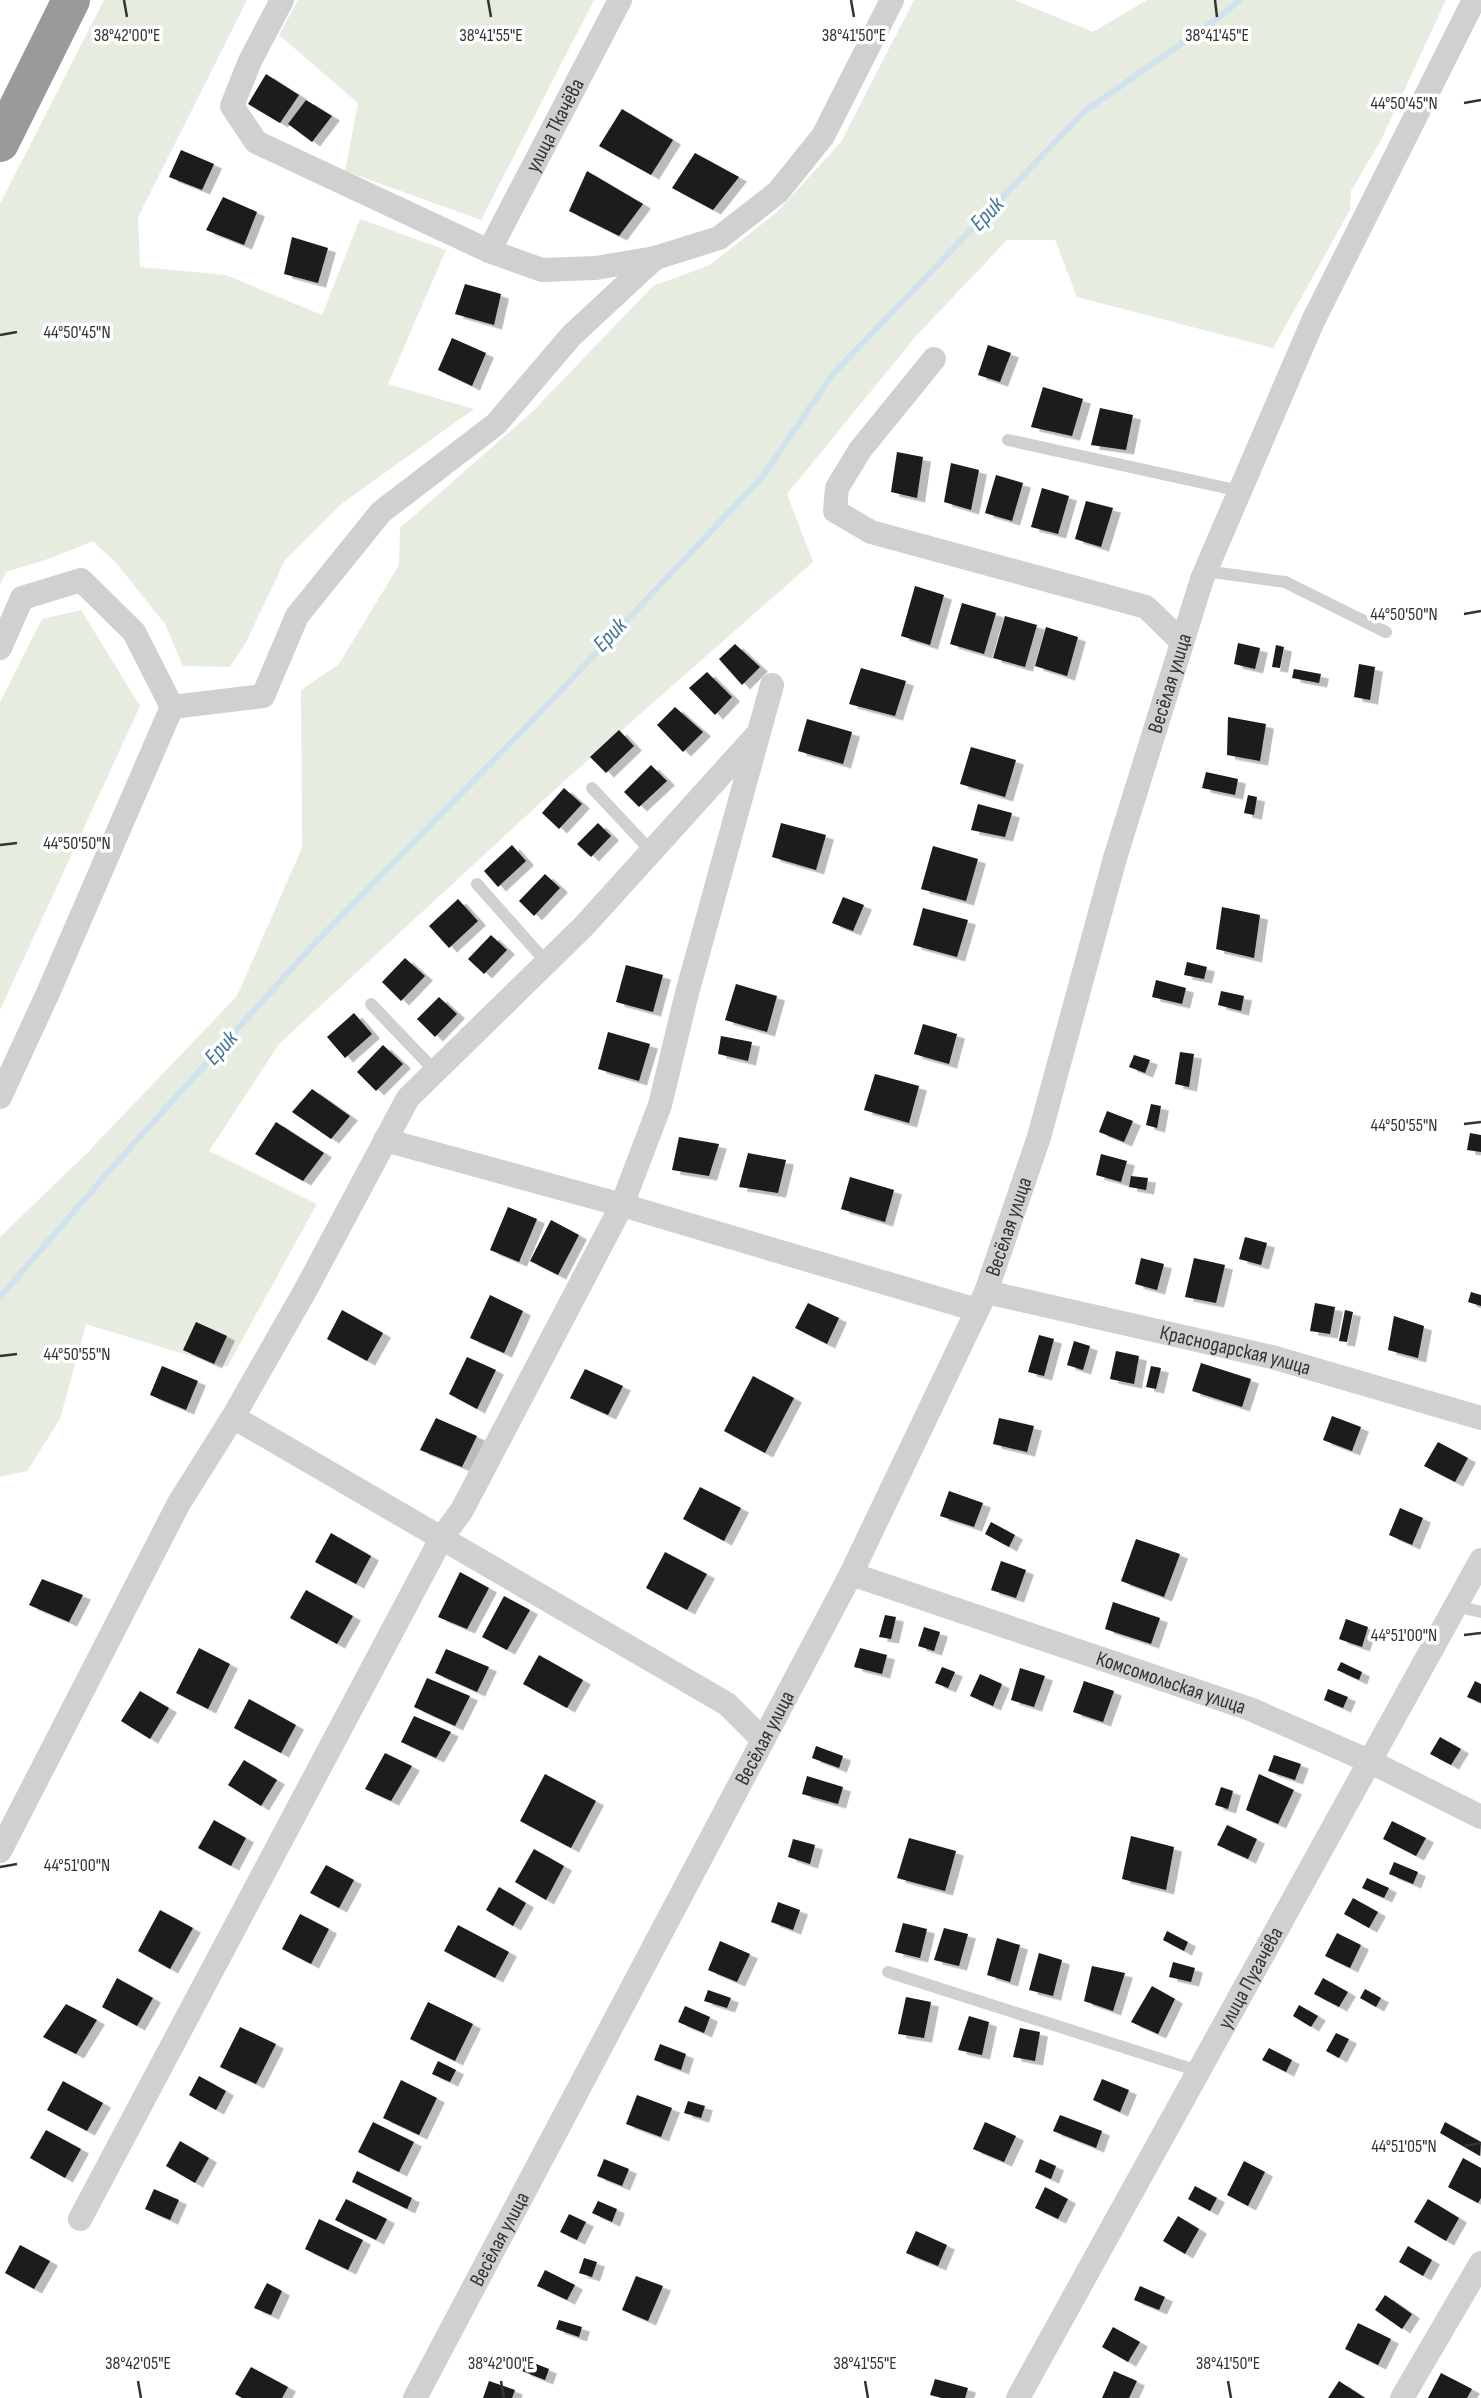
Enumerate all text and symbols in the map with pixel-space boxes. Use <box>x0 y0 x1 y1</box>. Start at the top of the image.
text: 38°42'00"E <box>94 25 160 46</box>
text: 38°41'55"E <box>459 25 523 46</box>
text: 38°41'50"E <box>822 25 886 46</box>
text: 38°41'45"E <box>1185 25 1249 46</box>
street label: улица Ткачёва <box>520 74 589 176</box>
text: 44°50'45"N <box>1370 93 1438 114</box>
water label: Ерик <box>964 190 1011 237</box>
text: 44°50'45"N <box>43 322 111 343</box>
text: 44°50'50"N <box>1370 604 1438 625</box>
water label: Ерик <box>587 611 634 658</box>
street label: Весёлая улица <box>1142 630 1197 736</box>
text: 44°50'50"N <box>43 833 111 854</box>
water label: Ерик <box>198 1024 245 1071</box>
text: 44°50'55"N <box>1371 1115 1437 1136</box>
street label: Весёлая улица <box>980 1174 1037 1279</box>
street label: Краснодарская улица <box>1158 1319 1314 1380</box>
text: 44°50'55"N <box>44 1344 110 1365</box>
text: 44°51'00"N <box>1371 1625 1437 1646</box>
street label: Комсомольская улица <box>1093 1645 1249 1719</box>
street label: Весёлая улица <box>729 1686 799 1789</box>
text: 44°51'00"N <box>44 1855 110 1876</box>
street label: улица Пугачёва <box>1212 1923 1288 2033</box>
text: 44°51'05"N <box>1371 2136 1437 2157</box>
street label: Весёлая улица <box>464 2188 534 2290</box>
text: 38°42'05"E <box>105 2353 171 2374</box>
text: 38°42'00"E <box>468 2353 534 2374</box>
text: 38°41'55"E <box>833 2353 897 2374</box>
text: 38°41'50"E <box>1196 2353 1260 2374</box>

